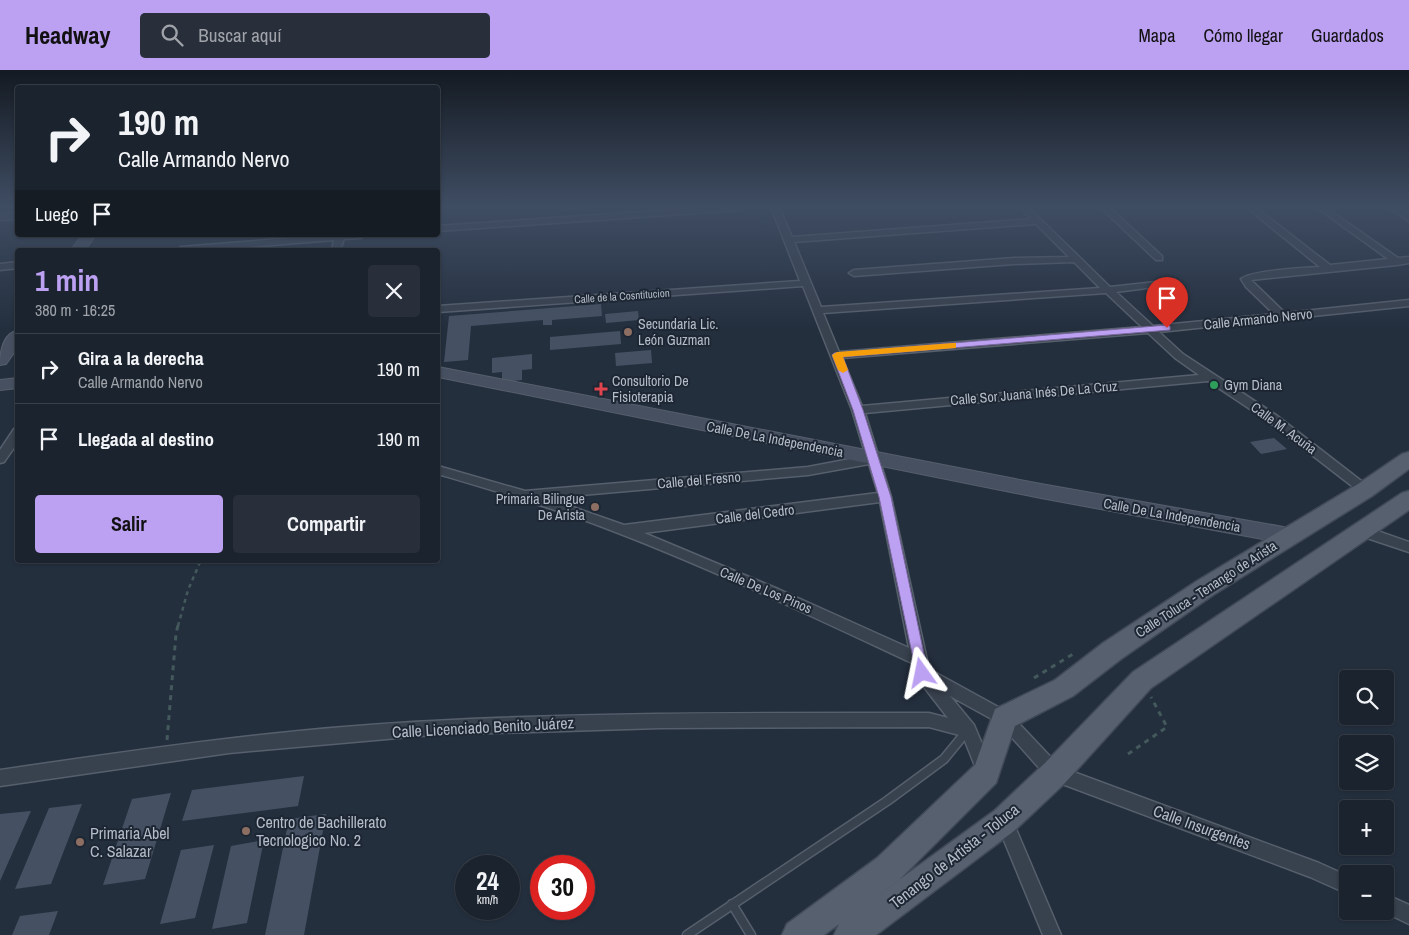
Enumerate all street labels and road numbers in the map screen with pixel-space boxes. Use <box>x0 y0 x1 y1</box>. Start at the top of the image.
street label: Calle de la Cosntitucion <box>574 286 670 306</box>
street label: Calle Armando Nervo <box>1203 304 1313 334</box>
street label: Calle Sor Juana Inés De La Cruz <box>950 377 1119 409</box>
street label: Calle M. Acuña <box>1247 398 1321 458</box>
street label: Calle De La Independencia <box>705 417 846 461</box>
street label: Calle del Fresno <box>657 467 741 493</box>
street label: Calle De La Independencia <box>1102 494 1243 536</box>
street label: Calle del Cedro <box>715 500 795 528</box>
street label: Calle Toluca - Tenango de Arista <box>1132 536 1281 641</box>
street label: Calle De Los Pinos <box>717 563 815 618</box>
street label: Calle Licenciado Benito Juárez <box>391 711 575 743</box>
street label: Tenango de Artista - Toluca <box>885 798 1024 914</box>
street label: Calle Insurgentes <box>1150 799 1254 855</box>

